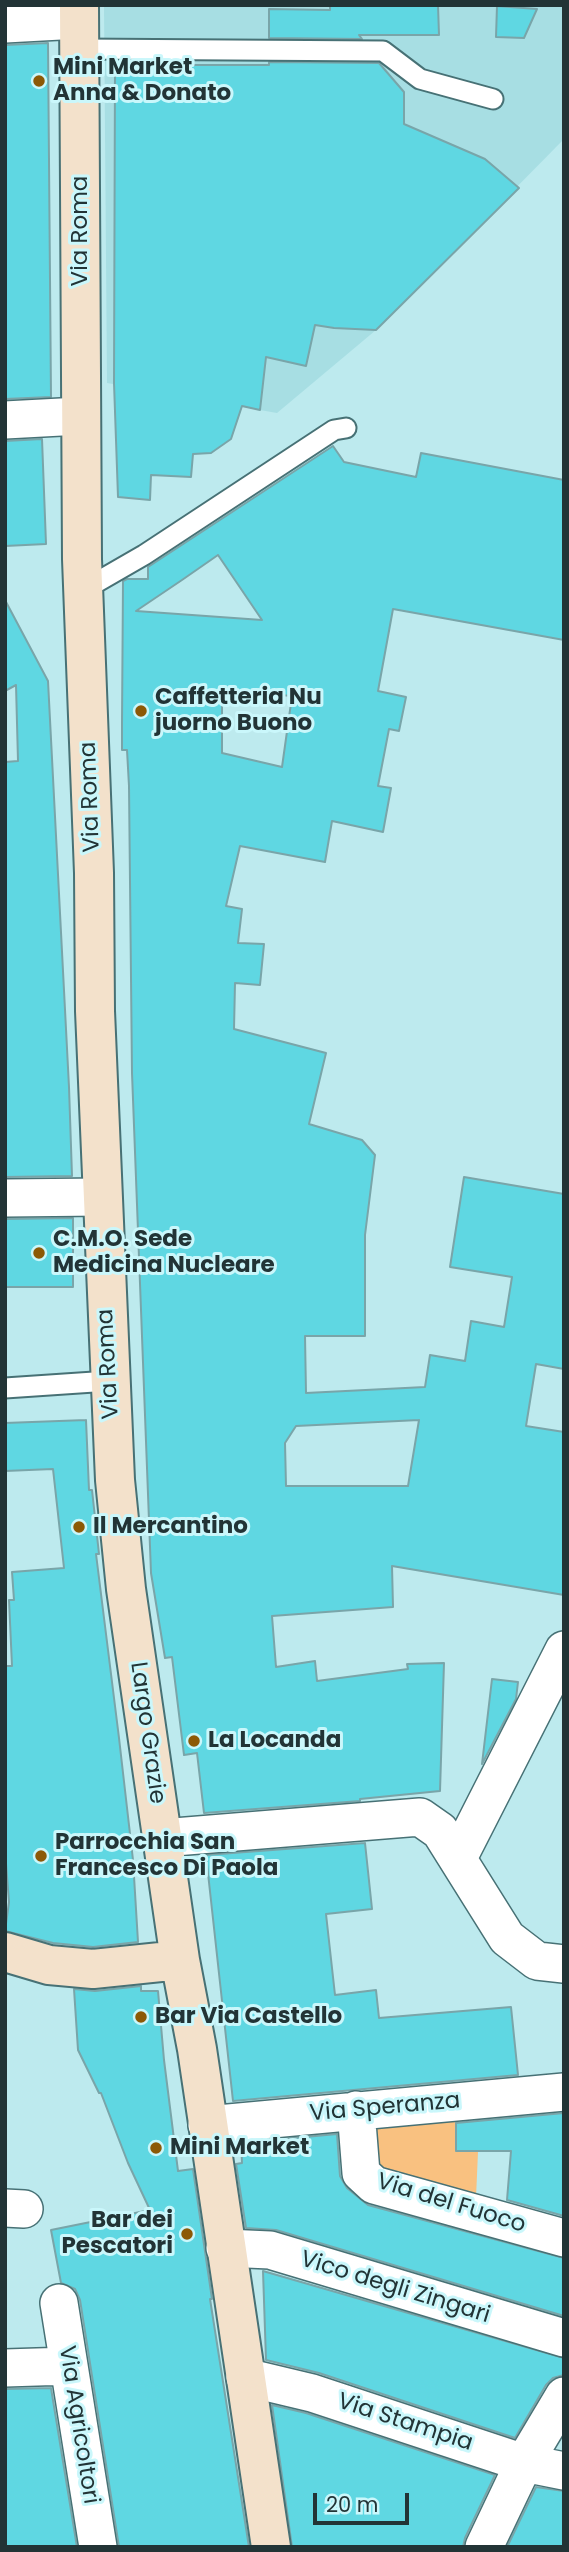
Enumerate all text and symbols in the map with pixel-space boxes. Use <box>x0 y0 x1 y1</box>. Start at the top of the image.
place label: Mini Market Anna & Donato <box>53 54 231 108</box>
marker: Mini Market Anna & Donato <box>31 73 47 89</box>
street label: Via Roma <box>67 176 95 286</box>
place label: Caffetteria Nu juorno Buono <box>155 684 322 738</box>
marker: Caffetteria Nu juorno Buono <box>133 703 149 719</box>
street label: Via Roma <box>75 741 107 853</box>
place label: C.M.O. Sede Medicina Nucleare <box>53 1226 275 1280</box>
marker: C.M.O. Sede Medicina Nucleare <box>31 1245 47 1261</box>
street label: Via Roma <box>92 1308 126 1420</box>
place label: Il Mercantino <box>93 1513 248 1541</box>
marker: Il Mercantino <box>71 1519 87 1535</box>
street label: Largo Grazie <box>123 1660 171 1806</box>
place label: La Locanda <box>208 1727 341 1755</box>
marker: La Locanda <box>186 1733 202 1749</box>
place label: Parrocchia San Francesco Di Paola <box>55 1829 278 1883</box>
marker: Parrocchia San Francesco Di Paola <box>33 1848 49 1864</box>
place label: Bar Via Castello <box>155 2003 342 2031</box>
marker: Bar Via Castello <box>133 2009 149 2025</box>
street label: Via Speranza <box>309 2088 461 2128</box>
place label: Mini Market <box>170 2134 309 2162</box>
marker: Mini Market <box>148 2140 164 2156</box>
street label: Via del Fuoco <box>373 2168 529 2240</box>
place label: Bar dei Pescatori <box>61 2207 173 2261</box>
marker: Bar dei Pescatori <box>179 2226 195 2242</box>
street label: Vico degli Zingari <box>297 2246 493 2330</box>
street label: Via Agricoltori <box>52 2344 104 2506</box>
street label: Via Stampia <box>334 2388 476 2458</box>
scale bar <box>317 2478 413 2522</box>
text: 20 m <box>326 2490 379 2519</box>

